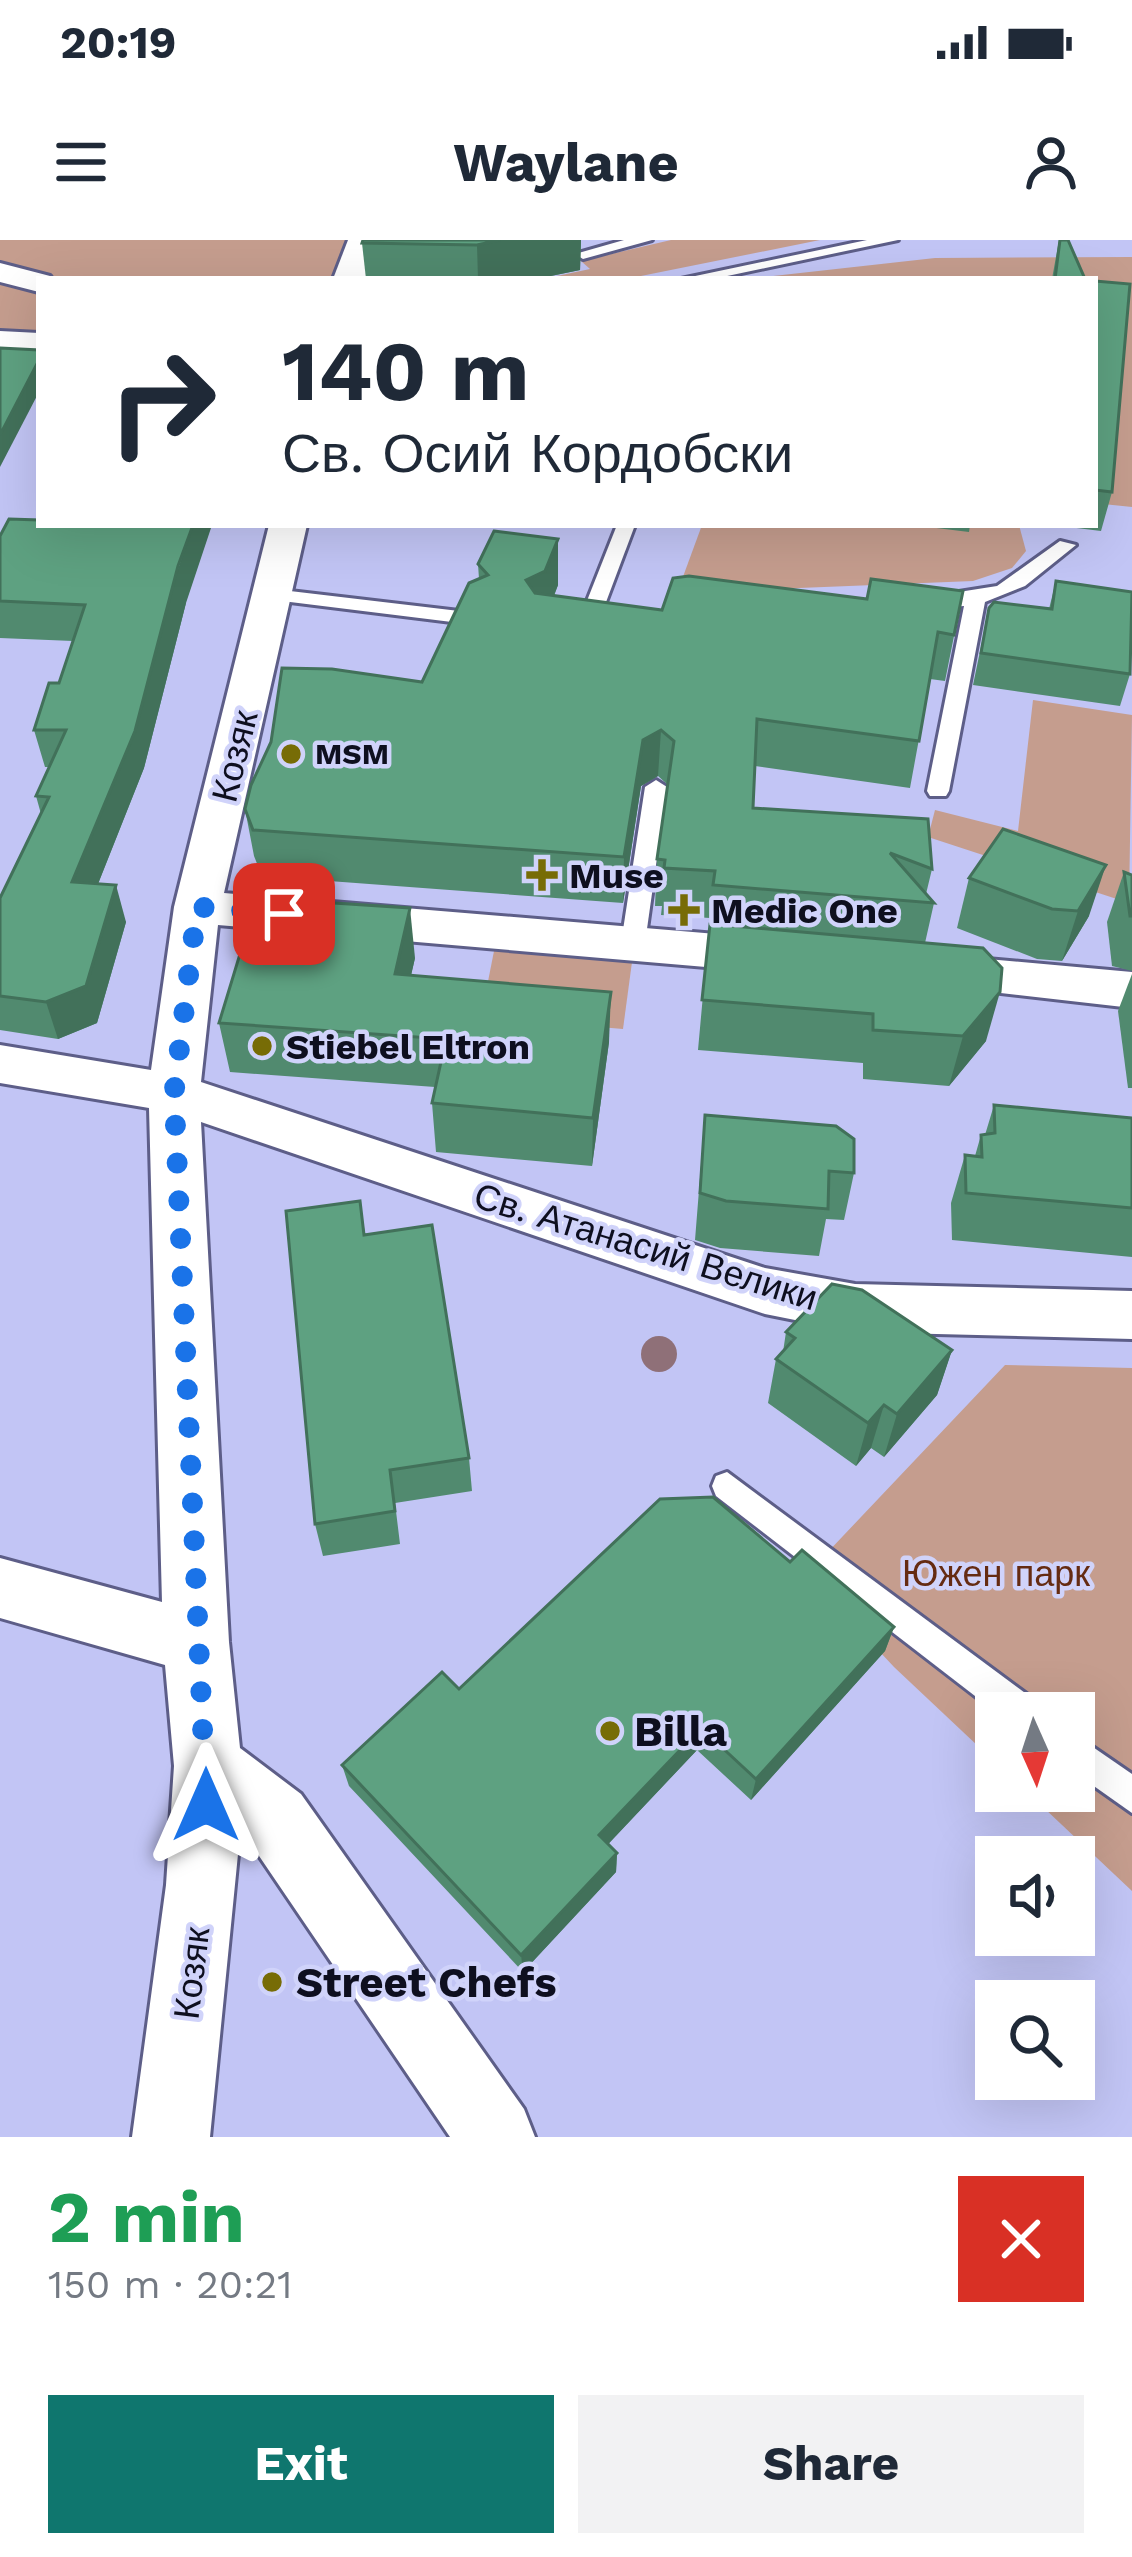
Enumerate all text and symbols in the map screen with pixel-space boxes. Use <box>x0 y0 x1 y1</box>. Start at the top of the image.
text: 20:19 <box>60 16 177 69</box>
icon: menu <box>48 129 114 195</box>
icon: person <box>1018 129 1084 195</box>
text: Waylane <box>453 131 679 194</box>
text: 140 m <box>282 322 530 420</box>
icon: right <box>84 324 240 480</box>
text: Св. Осий Кордобски <box>282 422 793 485</box>
street label: Козяк <box>203 706 267 806</box>
place label: MSM <box>315 736 389 771</box>
marker: MSM <box>278 741 304 767</box>
place label: Muse <box>569 855 664 897</box>
marker: Muse <box>526 859 558 891</box>
pin <box>233 863 335 965</box>
icon: arrive <box>251 881 317 947</box>
place label: Medic One <box>711 890 898 932</box>
marker: Medic One <box>668 894 700 926</box>
place label: Stiebel Eltron <box>286 1026 530 1068</box>
marker: Stiebel Eltron <box>249 1033 275 1059</box>
street label: Св. Атанасий Велики <box>469 1175 822 1319</box>
park label: Южен парк <box>902 1553 1090 1595</box>
north arrow <box>975 1692 1095 1812</box>
map controls <box>975 1692 1095 2100</box>
place label: Billa <box>634 1707 728 1756</box>
marker: Billa <box>597 1718 623 1744</box>
position arrow <box>143 1742 269 1868</box>
button: sound <box>975 1836 1095 1956</box>
street label: Козяк <box>166 1924 218 2022</box>
place label: Street Chefs <box>296 1958 557 2007</box>
marker: Street Chefs <box>259 1969 285 1995</box>
button: search <box>975 1980 1095 2100</box>
text: 2 min <box>48 2175 245 2259</box>
button: close <box>958 2176 1084 2302</box>
text: 150 m · 20:21 <box>48 2262 293 2307</box>
button: Exit <box>48 2395 554 2533</box>
button: Share <box>578 2395 1084 2533</box>

